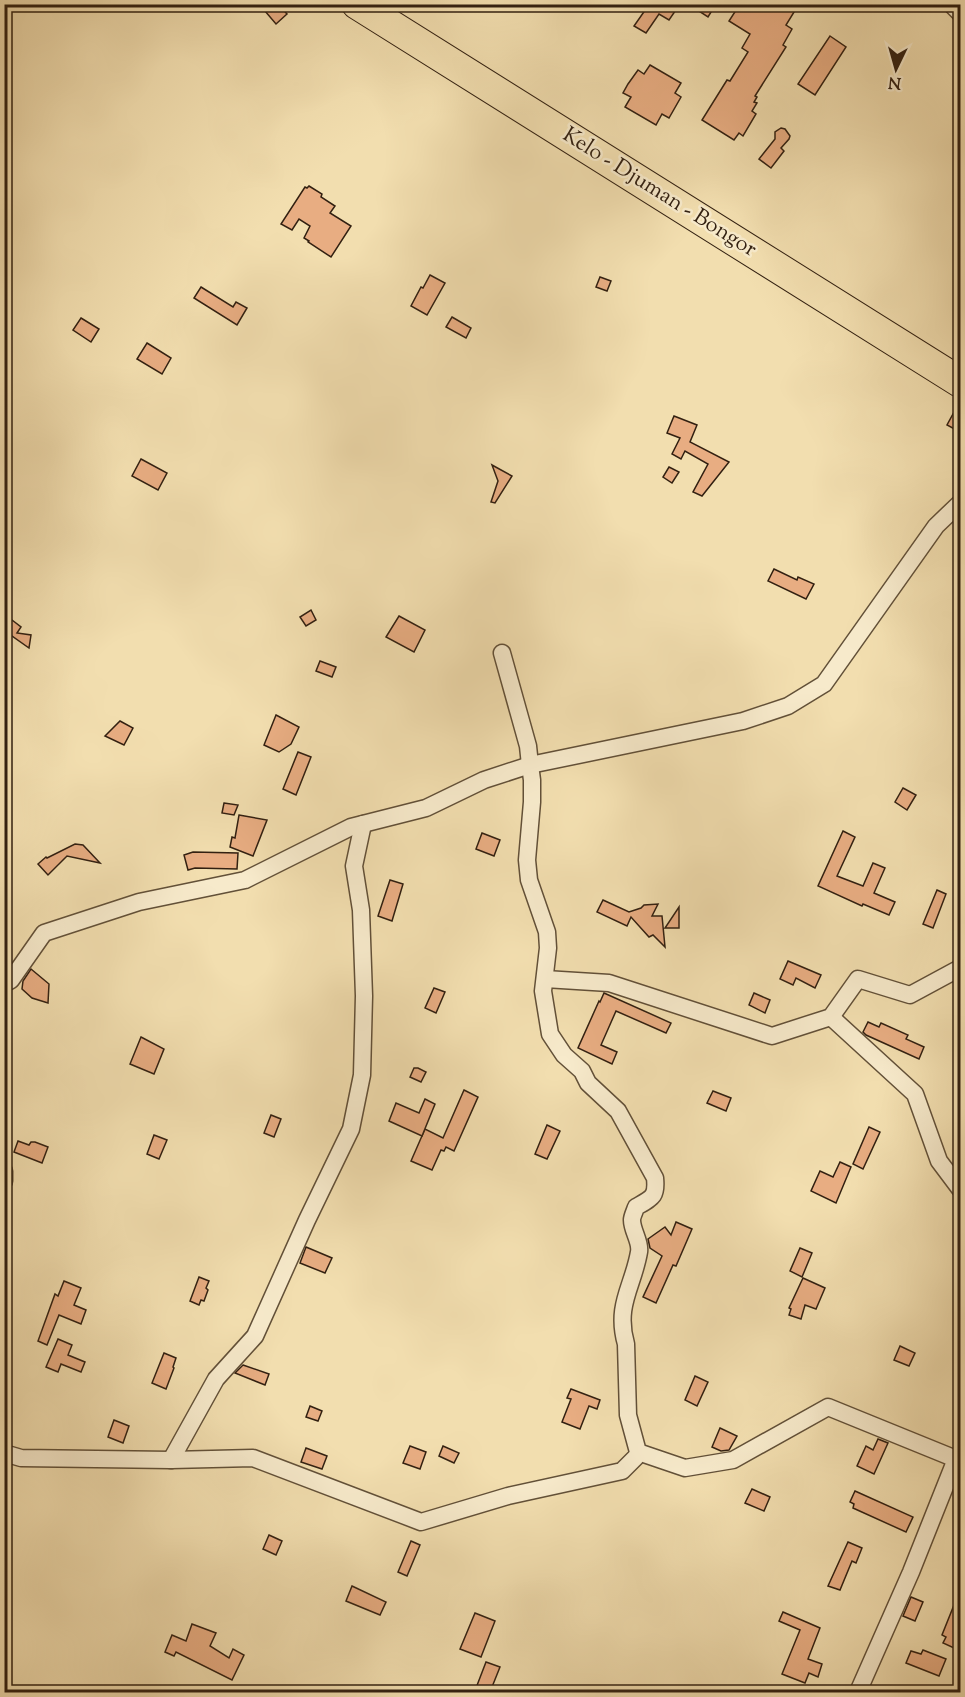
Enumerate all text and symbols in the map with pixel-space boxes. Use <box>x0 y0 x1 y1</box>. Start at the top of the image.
north arrow <box>866 39 926 99</box>
text: N <box>887 69 902 93</box>
street label: Kelo - Djuman - Bongor <box>556 120 762 266</box>

